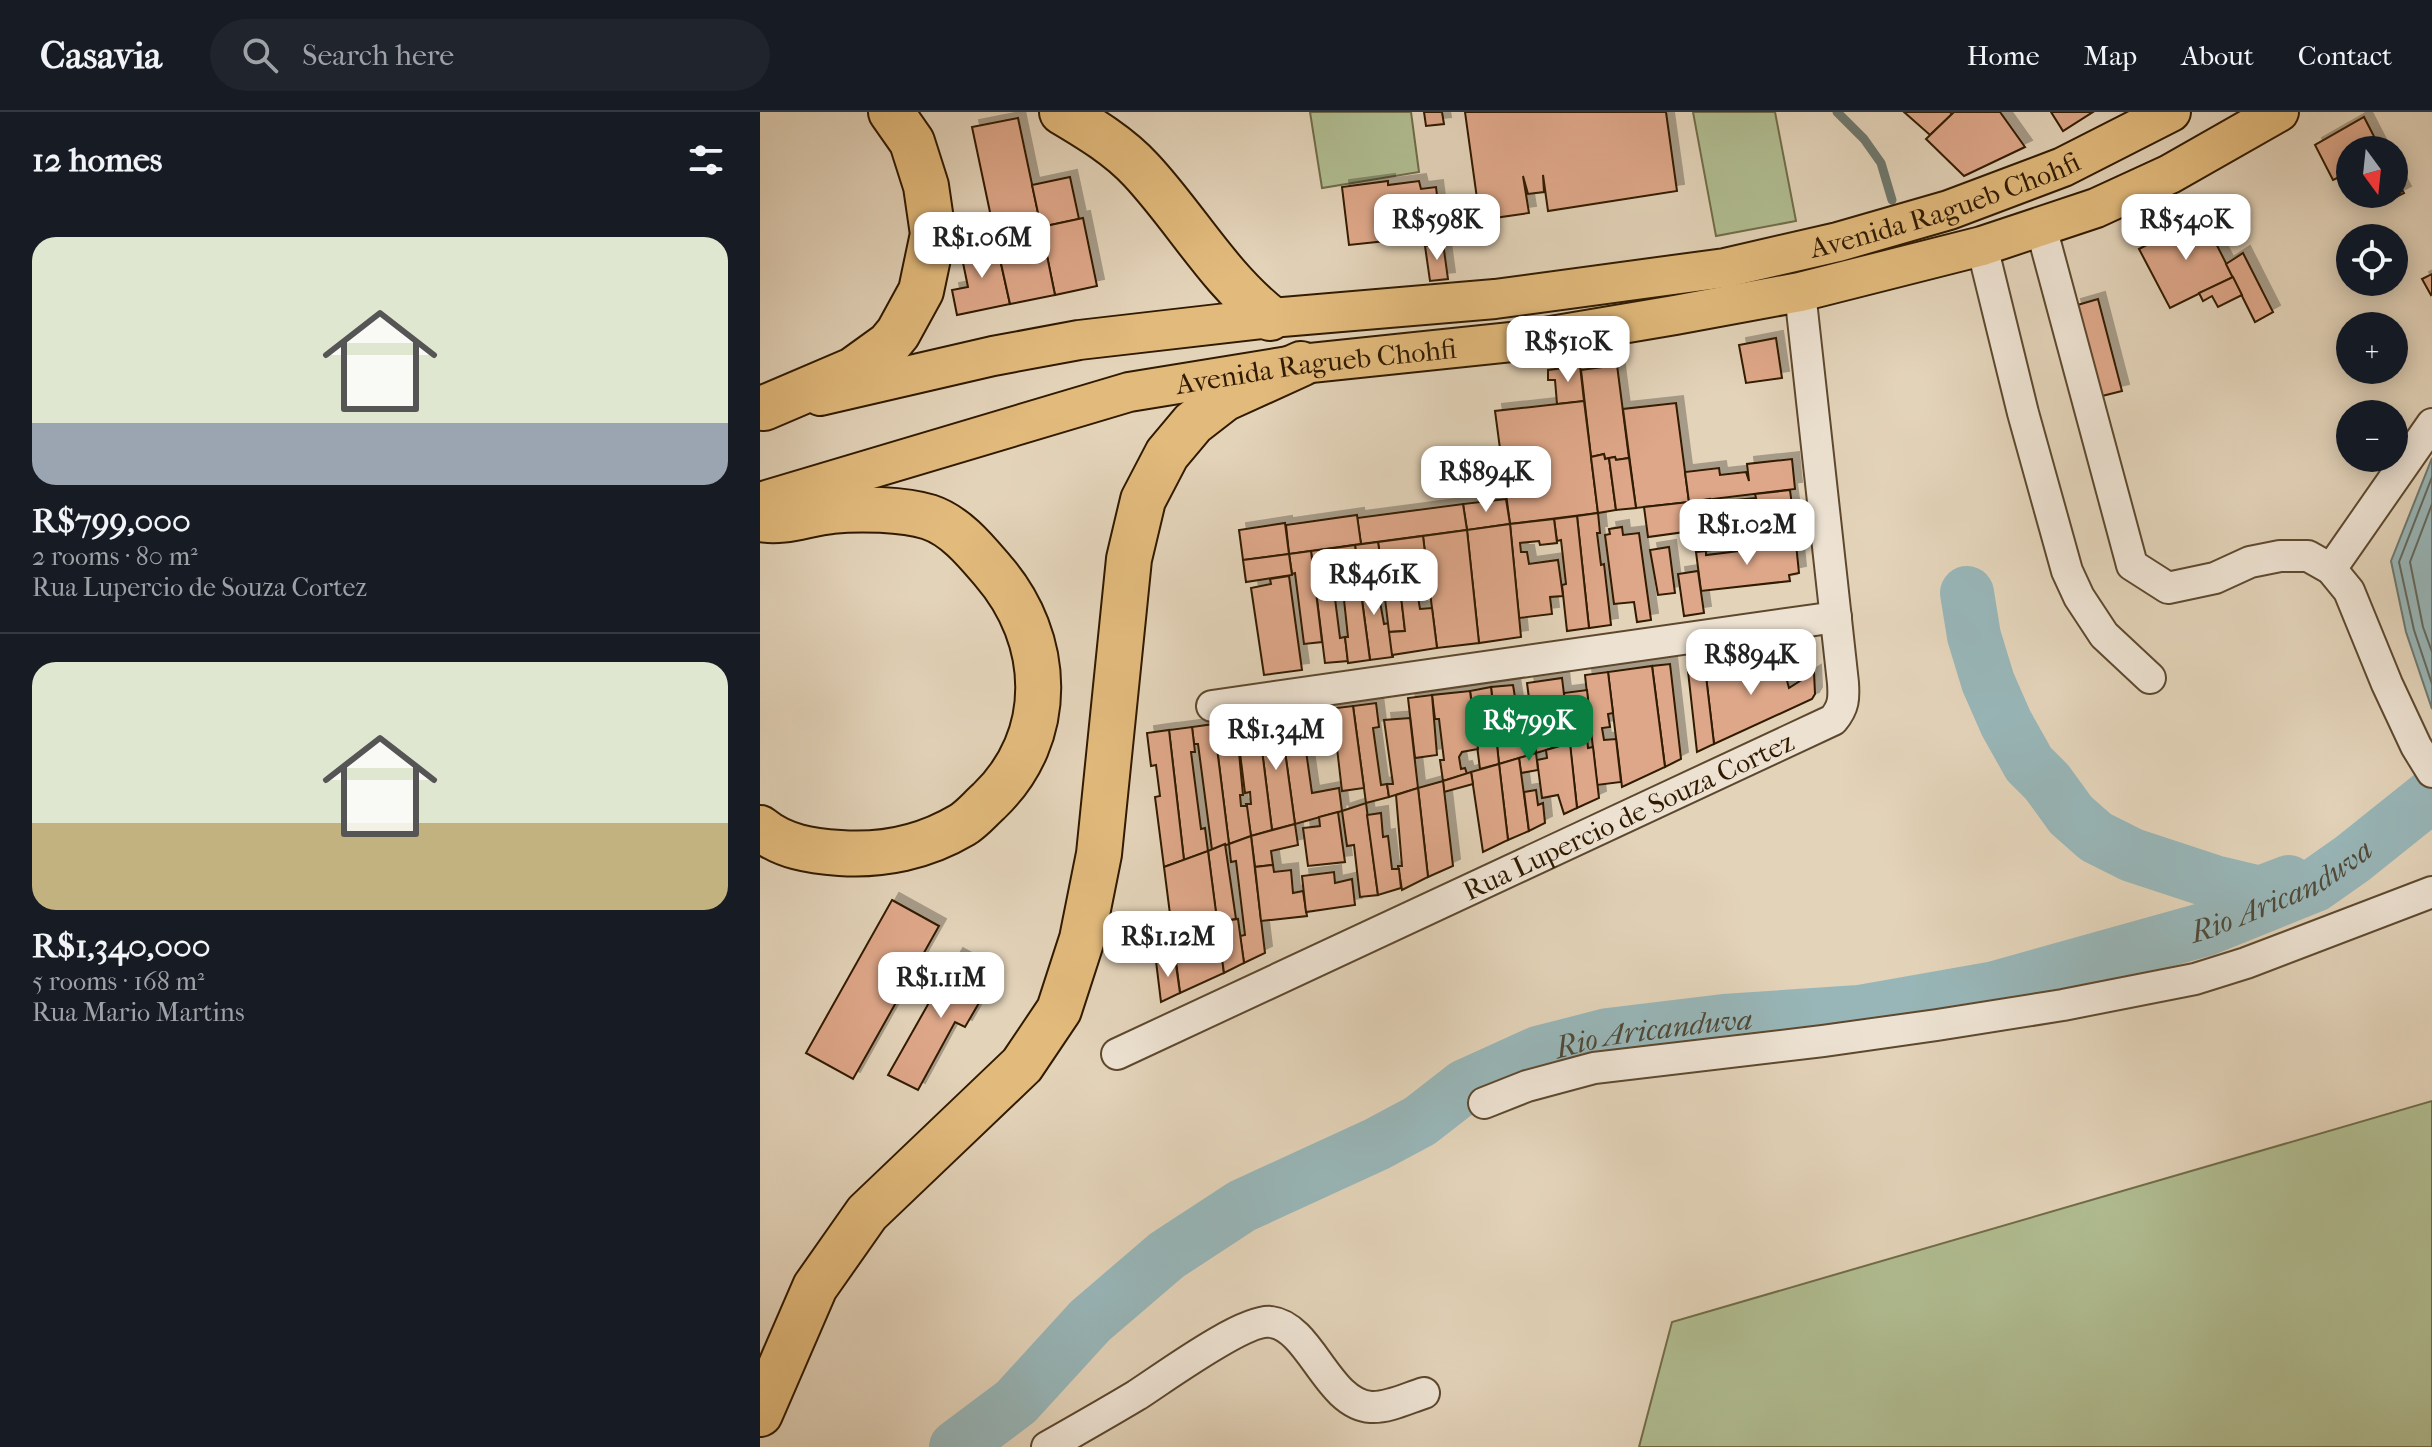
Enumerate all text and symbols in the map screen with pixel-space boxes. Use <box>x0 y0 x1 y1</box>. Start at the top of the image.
search box <box>210 19 770 91</box>
text: Casavia <box>40 33 162 78</box>
icon: search <box>238 33 282 77</box>
text: Search here <box>302 38 454 73</box>
text: Home <box>1967 39 2040 72</box>
text: Map <box>2084 39 2137 72</box>
text: About <box>2181 39 2254 72</box>
text: Contact <box>2298 39 2392 72</box>
north arrow <box>2336 136 2408 208</box>
map controls <box>2336 136 2408 472</box>
icon: filters <box>684 138 728 182</box>
text: 12 homes <box>32 140 162 180</box>
street label: Avenida Ragueb Chohfi <box>1806 144 2086 265</box>
pin: R$598K <box>1372 194 1502 262</box>
pin: R$540K <box>2121 194 2251 262</box>
text: R$598K <box>1392 204 1482 235</box>
text: R$540K <box>2140 204 2232 235</box>
pin: R$1.06M <box>908 212 1056 280</box>
text: R$1.06M <box>932 222 1032 253</box>
button: locate <box>2336 224 2408 296</box>
icon: home <box>308 289 452 433</box>
button: + <box>2336 312 2408 384</box>
pin: R$510K <box>1503 316 1633 384</box>
text: R$510K <box>1525 326 1611 357</box>
street label: Avenida Ragueb Chohfi <box>1172 331 1458 401</box>
button: − <box>2336 400 2408 472</box>
pin: R$894K <box>1421 446 1551 514</box>
text: R$894K <box>1439 456 1533 487</box>
pin: R$1.02M <box>1673 499 1821 567</box>
text: R$799,000 <box>32 501 191 541</box>
text: R$1.02M <box>1698 509 1796 540</box>
text: 2 rooms · 80 m² <box>32 541 198 572</box>
pin: R$461K <box>1309 549 1439 617</box>
text: R$461K <box>1329 559 1419 590</box>
text: Rua Lupercio de Souza Cortez <box>32 572 367 603</box>
pin: R$894K <box>1686 629 1816 697</box>
text: R$894K <box>1704 639 1798 670</box>
pin: R$799K <box>1464 695 1594 763</box>
pin: R$1.34M <box>1202 704 1350 772</box>
text: R$799K <box>1483 705 1575 736</box>
icon: home <box>308 714 452 858</box>
text: R$1.34M <box>1227 714 1325 745</box>
street label: Rua Lupercio de Souza Cortez <box>1458 724 1799 907</box>
water label: Rio Aricanduva <box>2185 832 2379 951</box>
pin: R$1.12M <box>1094 911 1242 979</box>
text: R$1.12M <box>1121 921 1215 952</box>
text: R$1,340,000 <box>32 926 210 966</box>
pin: R$1.11M <box>867 952 1015 1020</box>
text: R$1.11M <box>896 962 986 993</box>
text: 5 rooms · 168 m² <box>32 966 204 997</box>
text: Rua Mario Martins <box>32 997 245 1028</box>
water label: Rio Aricanduva <box>1549 1002 1753 1066</box>

